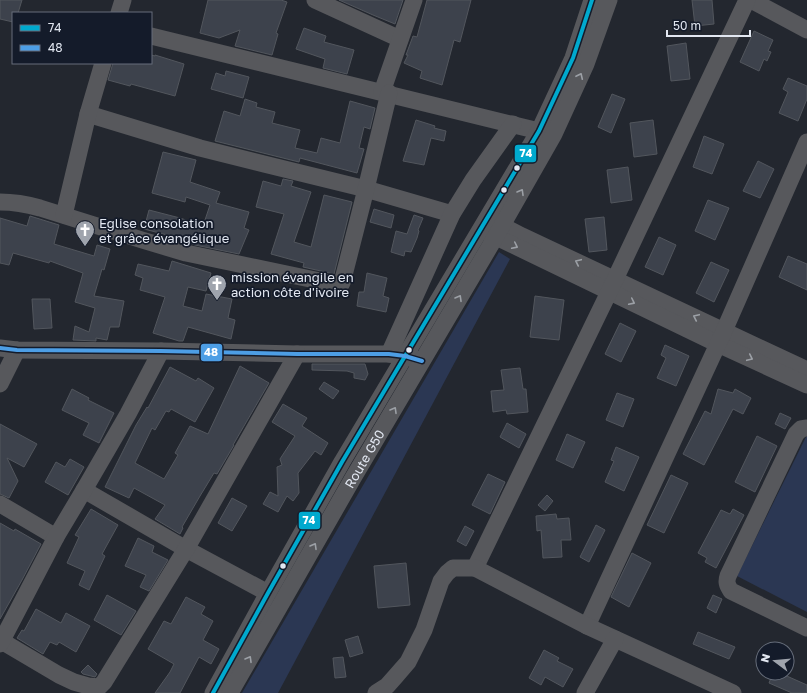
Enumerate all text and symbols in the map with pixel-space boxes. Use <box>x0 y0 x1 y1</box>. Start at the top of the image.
legend <box>12 12 152 64</box>
scale bar <box>667 12 750 38</box>
text: 50 m <box>673 18 701 33</box>
text: 74 <box>48 20 62 35</box>
text: 48 <box>48 40 63 55</box>
one-way arrow <box>575 73 583 81</box>
line badge: 74 <box>514 144 537 163</box>
text: 74 <box>520 146 533 159</box>
unlabelled marker <box>512 163 522 173</box>
unlabelled marker <box>499 185 509 195</box>
one-way arrow <box>516 189 523 196</box>
place label: Eglise consolation et grâce évangélique <box>99 215 229 246</box>
church icon: Eglise consolation et grâce évangélique <box>74 219 96 247</box>
one-way arrow <box>511 241 518 249</box>
one-way arrow <box>575 259 582 267</box>
place label: mission évangile en action côte d'ivoire <box>231 269 354 300</box>
church icon: mission évangile en action côte d'ivoire <box>206 273 228 301</box>
one-way arrow <box>455 295 462 302</box>
one-way arrow <box>628 298 635 305</box>
one-way arrow <box>692 314 700 322</box>
line badge: 48 <box>200 343 223 362</box>
text: 48 <box>204 345 218 358</box>
unlabelled marker <box>404 345 414 355</box>
one-way arrow <box>745 353 753 361</box>
one-way arrow <box>389 407 396 414</box>
street label: Route G50 <box>341 427 388 491</box>
line badge: 74 <box>298 511 321 530</box>
text: 74 <box>303 513 316 526</box>
one-way arrow <box>310 543 317 550</box>
unlabelled marker <box>278 561 288 571</box>
north arrow <box>755 641 795 681</box>
text: N <box>758 652 772 664</box>
one-way arrow <box>245 656 252 663</box>

